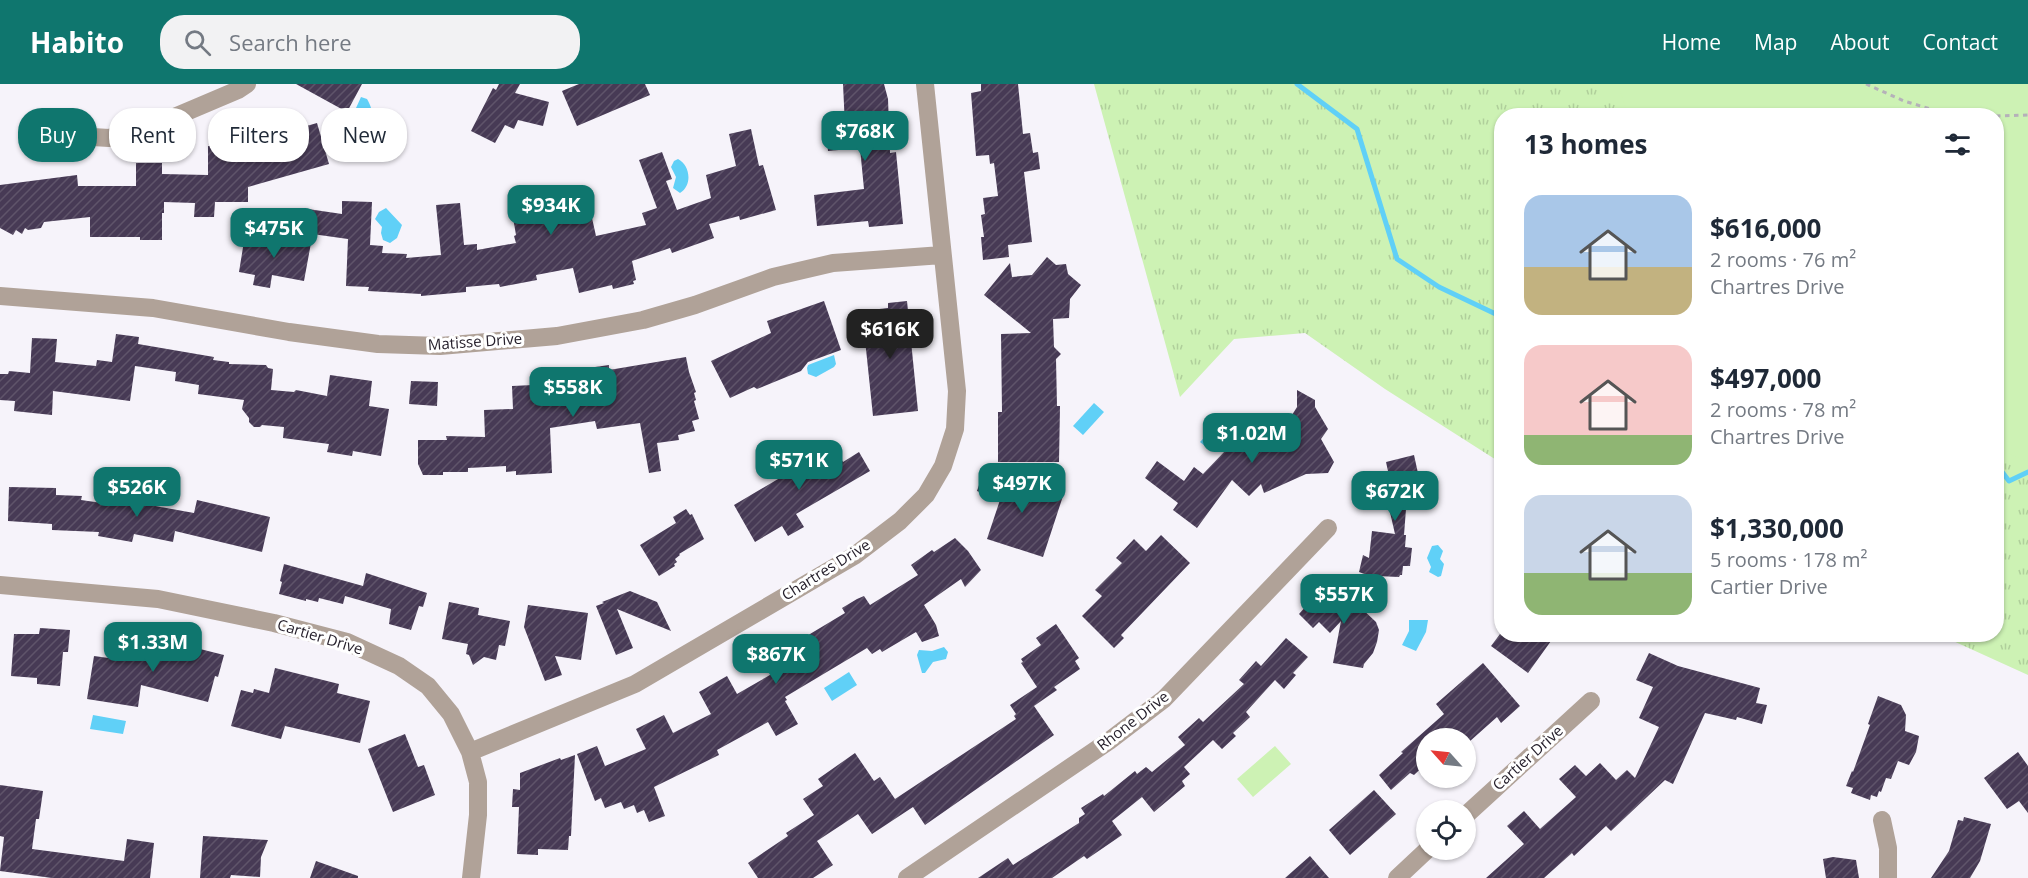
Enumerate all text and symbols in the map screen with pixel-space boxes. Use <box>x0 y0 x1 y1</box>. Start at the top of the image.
search box <box>160 15 580 69</box>
text: Habito <box>30 23 124 61</box>
icon: search <box>181 26 214 59</box>
text: Search here <box>229 27 352 57</box>
text: Home <box>1662 28 1721 56</box>
text: Map <box>1754 28 1797 56</box>
text: About <box>1830 28 1890 56</box>
text: Contact <box>1923 28 1998 56</box>
chip: Buy <box>18 108 97 162</box>
chip: Rent <box>109 108 196 162</box>
chip: Filters <box>208 108 309 162</box>
chip: New <box>321 108 407 162</box>
pin: $768K <box>823 111 907 162</box>
text: $768K <box>835 117 895 144</box>
text: 13 homes <box>1524 126 1648 162</box>
icon: filters <box>1941 128 1974 161</box>
pin: $934K <box>509 185 593 236</box>
text: $934K <box>521 191 581 218</box>
pin: $475K <box>232 208 316 259</box>
text: $616,000 <box>1710 210 1821 246</box>
text: $475K <box>244 214 304 241</box>
icon: home <box>1572 219 1644 291</box>
text: 2 rooms · 76 m² <box>1710 246 1856 273</box>
text: Chartres Drive <box>1710 273 1844 300</box>
pin: $616K <box>848 309 932 360</box>
text: $616K <box>860 315 920 342</box>
street label: Matisse Drive <box>427 328 523 354</box>
text: $497,000 <box>1710 360 1821 396</box>
pin: $558K <box>531 367 615 418</box>
icon: home <box>1572 369 1644 441</box>
text: $558K <box>543 373 603 400</box>
text: 2 rooms · 78 m² <box>1710 396 1856 423</box>
pin: $1.02M <box>1203 413 1301 464</box>
text: $1.02M <box>1217 419 1287 446</box>
text: Chartres Drive <box>1710 423 1844 450</box>
pin: $571K <box>757 440 841 491</box>
text: $571K <box>769 446 829 473</box>
pin: $497K <box>980 463 1064 514</box>
pin: $526K <box>95 467 179 518</box>
text: $497K <box>992 469 1052 496</box>
pin: $672K <box>1353 471 1437 522</box>
text: $526K <box>107 473 167 500</box>
text: $672K <box>1365 477 1425 504</box>
text: $1,330,000 <box>1710 510 1844 546</box>
icon: home <box>1572 519 1644 591</box>
street label: Chartres Drive <box>777 534 874 604</box>
text: 5 rooms · 178 m² <box>1710 546 1868 573</box>
text: Cartier Drive <box>1710 573 1828 600</box>
pin: $557K <box>1302 574 1386 625</box>
text: $557K <box>1314 580 1374 607</box>
street label: Cartier Drive <box>275 614 365 659</box>
pin: $1.33M <box>104 622 202 673</box>
text: $1.33M <box>118 628 188 655</box>
pin: $867K <box>734 634 818 685</box>
text: $867K <box>746 640 806 667</box>
street label: Rhone Drive <box>1092 686 1172 754</box>
street label: Cartier Drive <box>1488 720 1567 794</box>
north arrow <box>1416 728 1476 788</box>
map controls <box>1416 728 1476 860</box>
button: locate <box>1416 800 1476 860</box>

